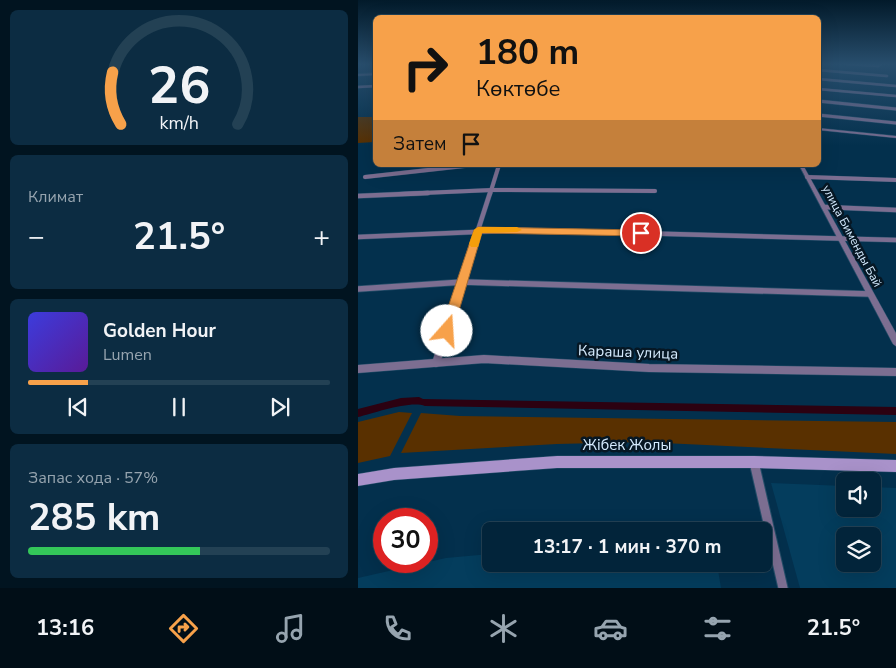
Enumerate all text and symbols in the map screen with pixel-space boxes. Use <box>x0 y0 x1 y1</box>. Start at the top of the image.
text: 180 m <box>476 29 579 76</box>
icon: right <box>393 35 458 100</box>
text: 26 <box>148 50 210 121</box>
text: Көктөбе <box>476 74 561 104</box>
text: km/h <box>159 111 199 135</box>
icon: arrive <box>457 130 485 158</box>
text: Затем <box>393 131 447 157</box>
street label: улица Бименды Бай <box>818 182 886 290</box>
text: Климат <box>28 186 83 208</box>
text: 21.5° <box>133 211 225 262</box>
pin <box>620 212 662 254</box>
text: − <box>28 218 45 256</box>
text: + <box>313 218 330 256</box>
icon: arrive <box>627 219 655 247</box>
position arrow <box>420 304 472 356</box>
text: Golden Hour <box>103 318 216 344</box>
street label: Караша улица <box>577 340 679 364</box>
text: Lumen <box>103 344 152 366</box>
icon: previous <box>64 393 92 421</box>
icon: pause <box>165 393 193 421</box>
icon: next <box>266 393 294 421</box>
street label: Жібек Жолы <box>583 435 671 455</box>
text: Запас хода · 57% <box>28 467 158 489</box>
map controls <box>836 472 881 572</box>
button: sound <box>836 472 881 517</box>
text: 285 km <box>28 492 160 543</box>
speed limit sign: 30 <box>373 508 438 573</box>
button: layers <box>836 527 881 572</box>
text: 13:17 · 1 мин · 370 m <box>533 534 721 560</box>
icon: directions <box>166 611 201 646</box>
icon: music <box>273 611 308 646</box>
icon: phone <box>380 611 415 646</box>
icon: climate <box>486 611 521 646</box>
icon: car <box>593 611 628 646</box>
icon: filters <box>700 611 735 646</box>
text: 13:16 <box>36 613 94 643</box>
text: 21.5° <box>807 613 860 643</box>

